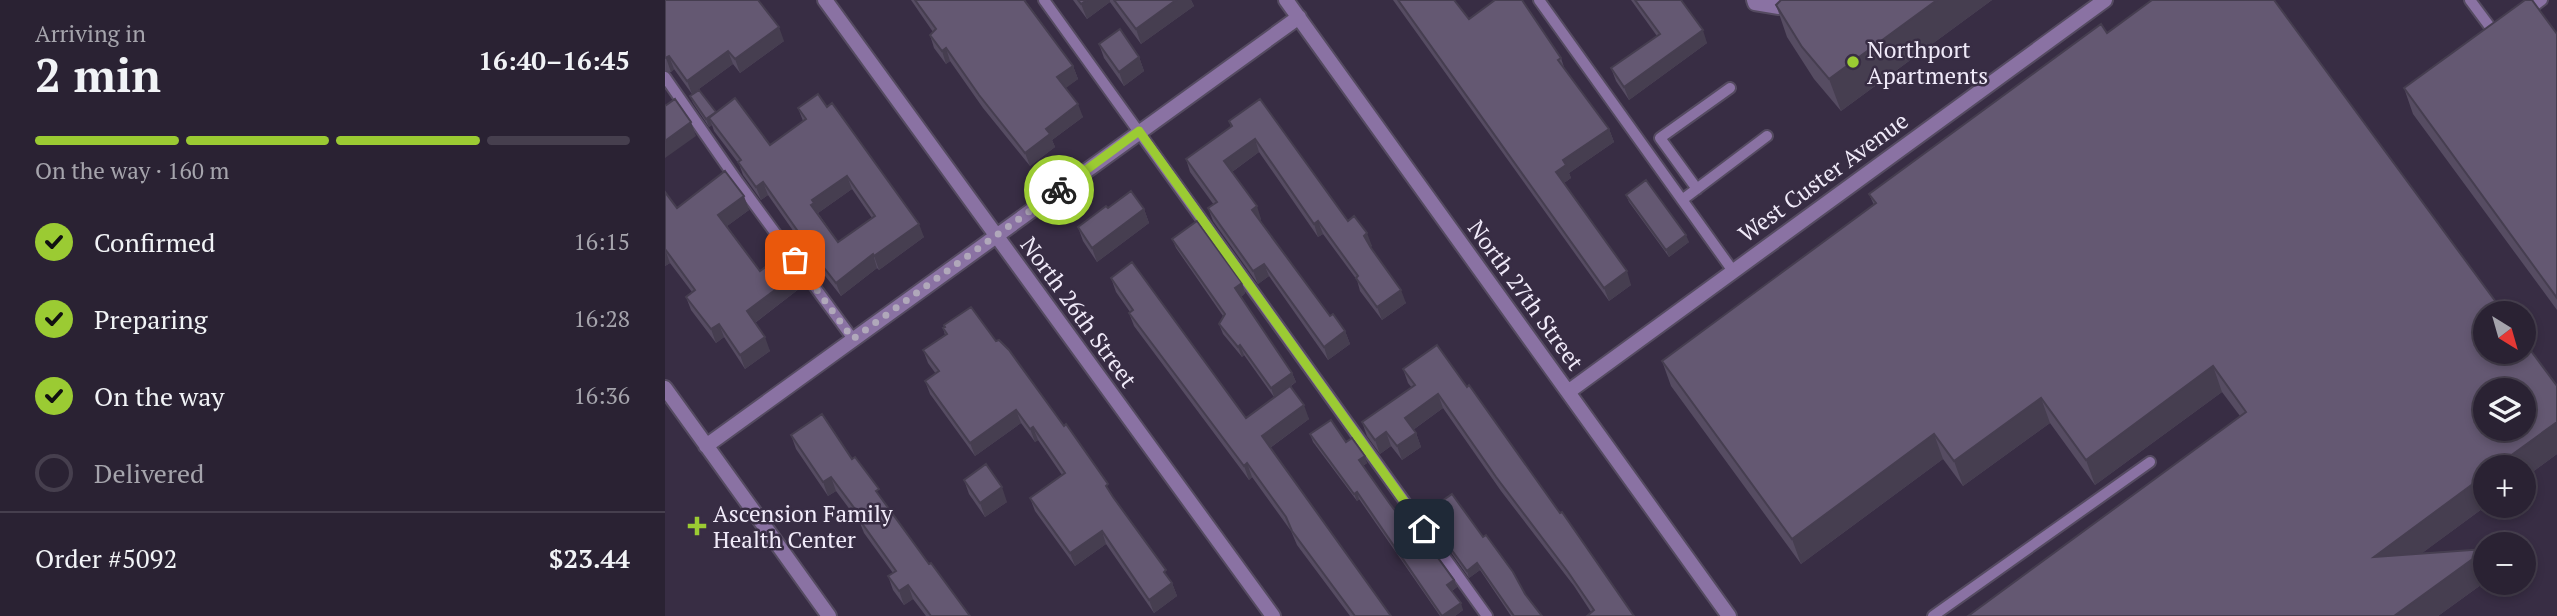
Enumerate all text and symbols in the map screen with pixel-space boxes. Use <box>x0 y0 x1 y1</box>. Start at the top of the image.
text: Arriving in <box>35 18 146 49</box>
place label: Northport Apartments <box>1867 34 1988 91</box>
text: 16:40–16:45 <box>478 43 630 77</box>
text: 2 min <box>35 44 161 105</box>
marker: Northport Apartments <box>1845 54 1861 70</box>
street label: West Custer Avenue <box>1732 105 1914 249</box>
text: On the way · 160 m <box>35 155 229 186</box>
courier <box>1024 155 1094 225</box>
icon: bike <box>1040 171 1078 209</box>
street label: North 27th Street <box>1461 214 1591 377</box>
icon: check <box>35 223 73 261</box>
text: Confirmed <box>94 225 215 259</box>
text: 16:15 <box>573 226 630 257</box>
pin <box>765 230 825 290</box>
street label: North 26th Street <box>1014 230 1145 394</box>
icon: bag <box>776 241 814 279</box>
icon: check <box>35 300 73 338</box>
north arrow <box>2473 301 2536 364</box>
map controls <box>2473 301 2536 595</box>
text: Preparing <box>94 302 207 336</box>
text: 16:28 <box>573 303 630 334</box>
icon: check <box>35 377 73 415</box>
button: layers <box>2473 378 2536 441</box>
text: On the way <box>94 379 225 413</box>
text: 16:36 <box>573 380 630 411</box>
button: + <box>2473 455 2536 518</box>
text: Delivered <box>94 456 204 490</box>
place label: Ascension Family Health Center <box>713 498 893 555</box>
pin <box>1394 499 1454 559</box>
icon: home <box>1405 510 1443 548</box>
marker: Ascension Family Health Center <box>687 516 707 536</box>
button: − <box>2473 532 2536 595</box>
text: Order #5092 <box>35 541 177 575</box>
text: $23.44 <box>549 541 630 575</box>

